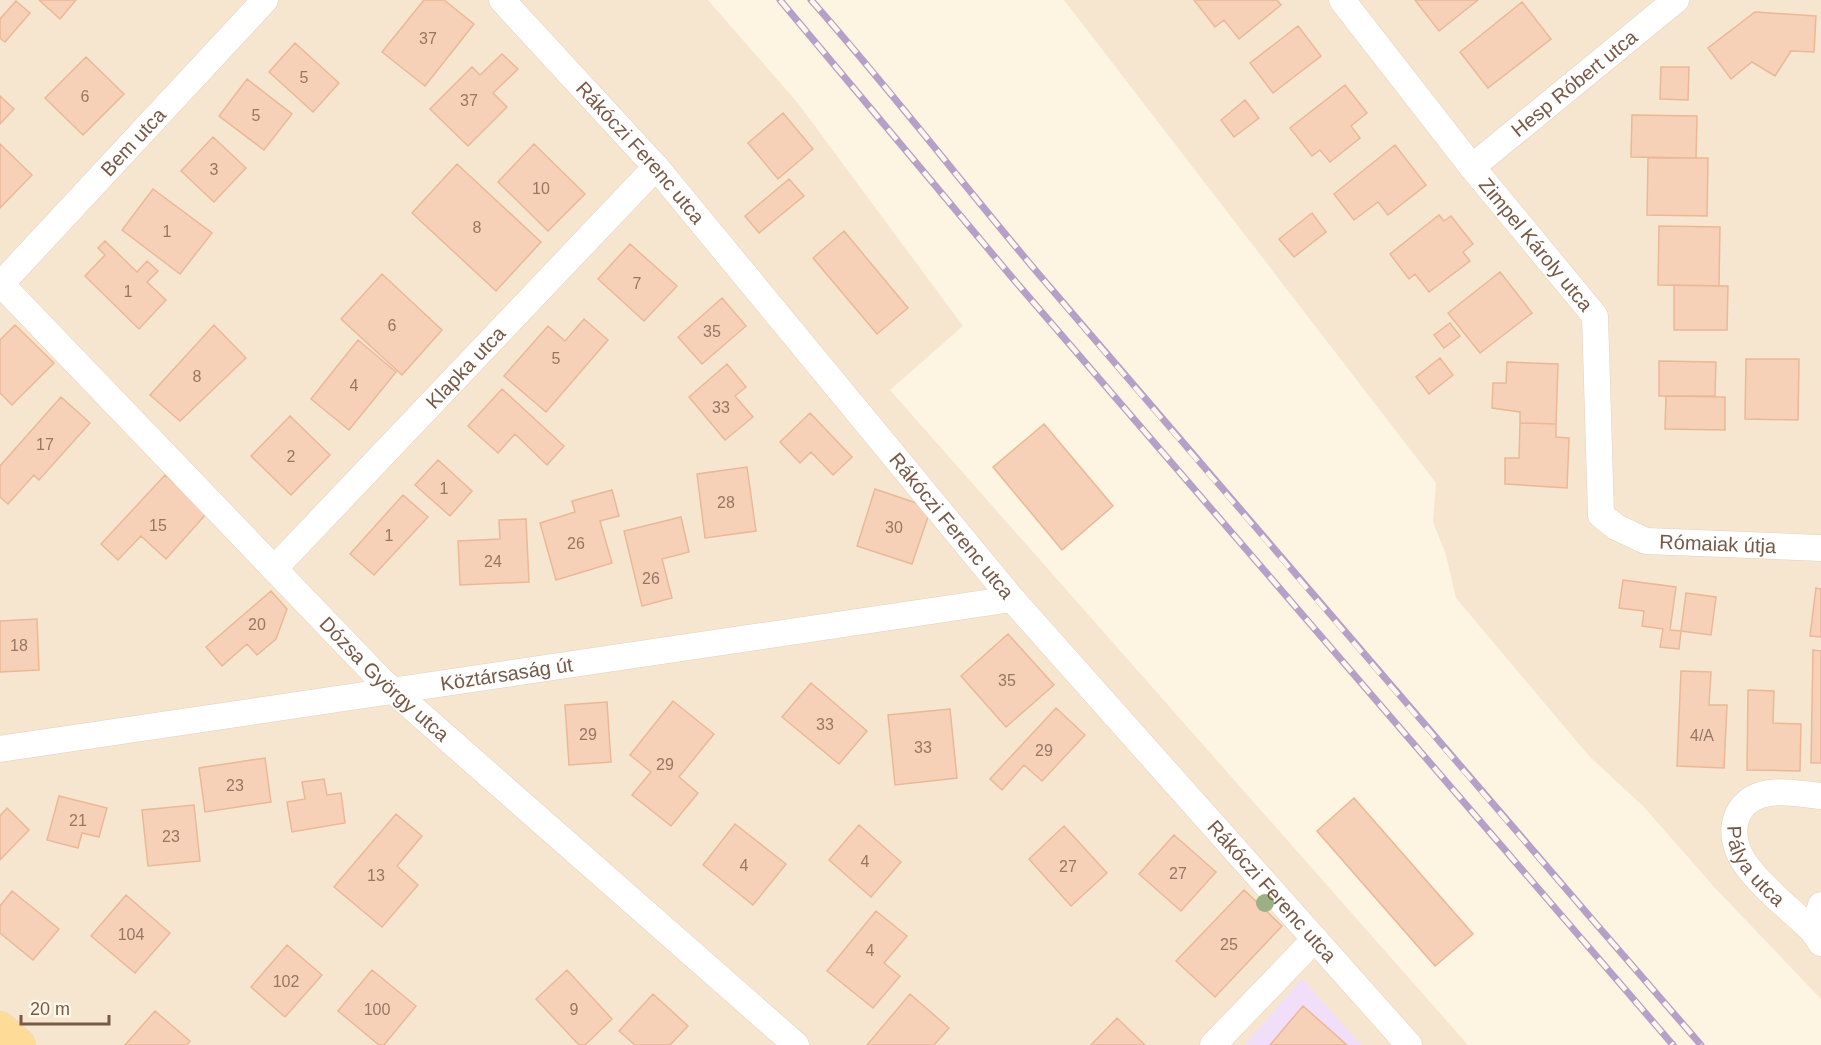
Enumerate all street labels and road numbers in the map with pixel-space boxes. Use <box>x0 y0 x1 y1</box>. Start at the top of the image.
street label: Hesp Róbert utca <box>1507 25 1642 141</box>
street label: Rákóczi Ferenc utca <box>572 77 710 229</box>
street label: Bem utca <box>96 103 171 180</box>
street label: Zimpel Károly utca <box>1475 174 1598 316</box>
street label: Klapka utca <box>422 321 510 413</box>
street label: Rákóczi Ferenc utca <box>885 448 1019 604</box>
street label: Rómaiak útja <box>1659 531 1777 557</box>
street label: Dózsa György utca <box>315 612 454 746</box>
street label: Köztársaság út <box>439 653 575 695</box>
street label: Rákóczi Ferenc utca <box>1203 816 1341 967</box>
street label: Pálya utca <box>1723 826 1790 911</box>

